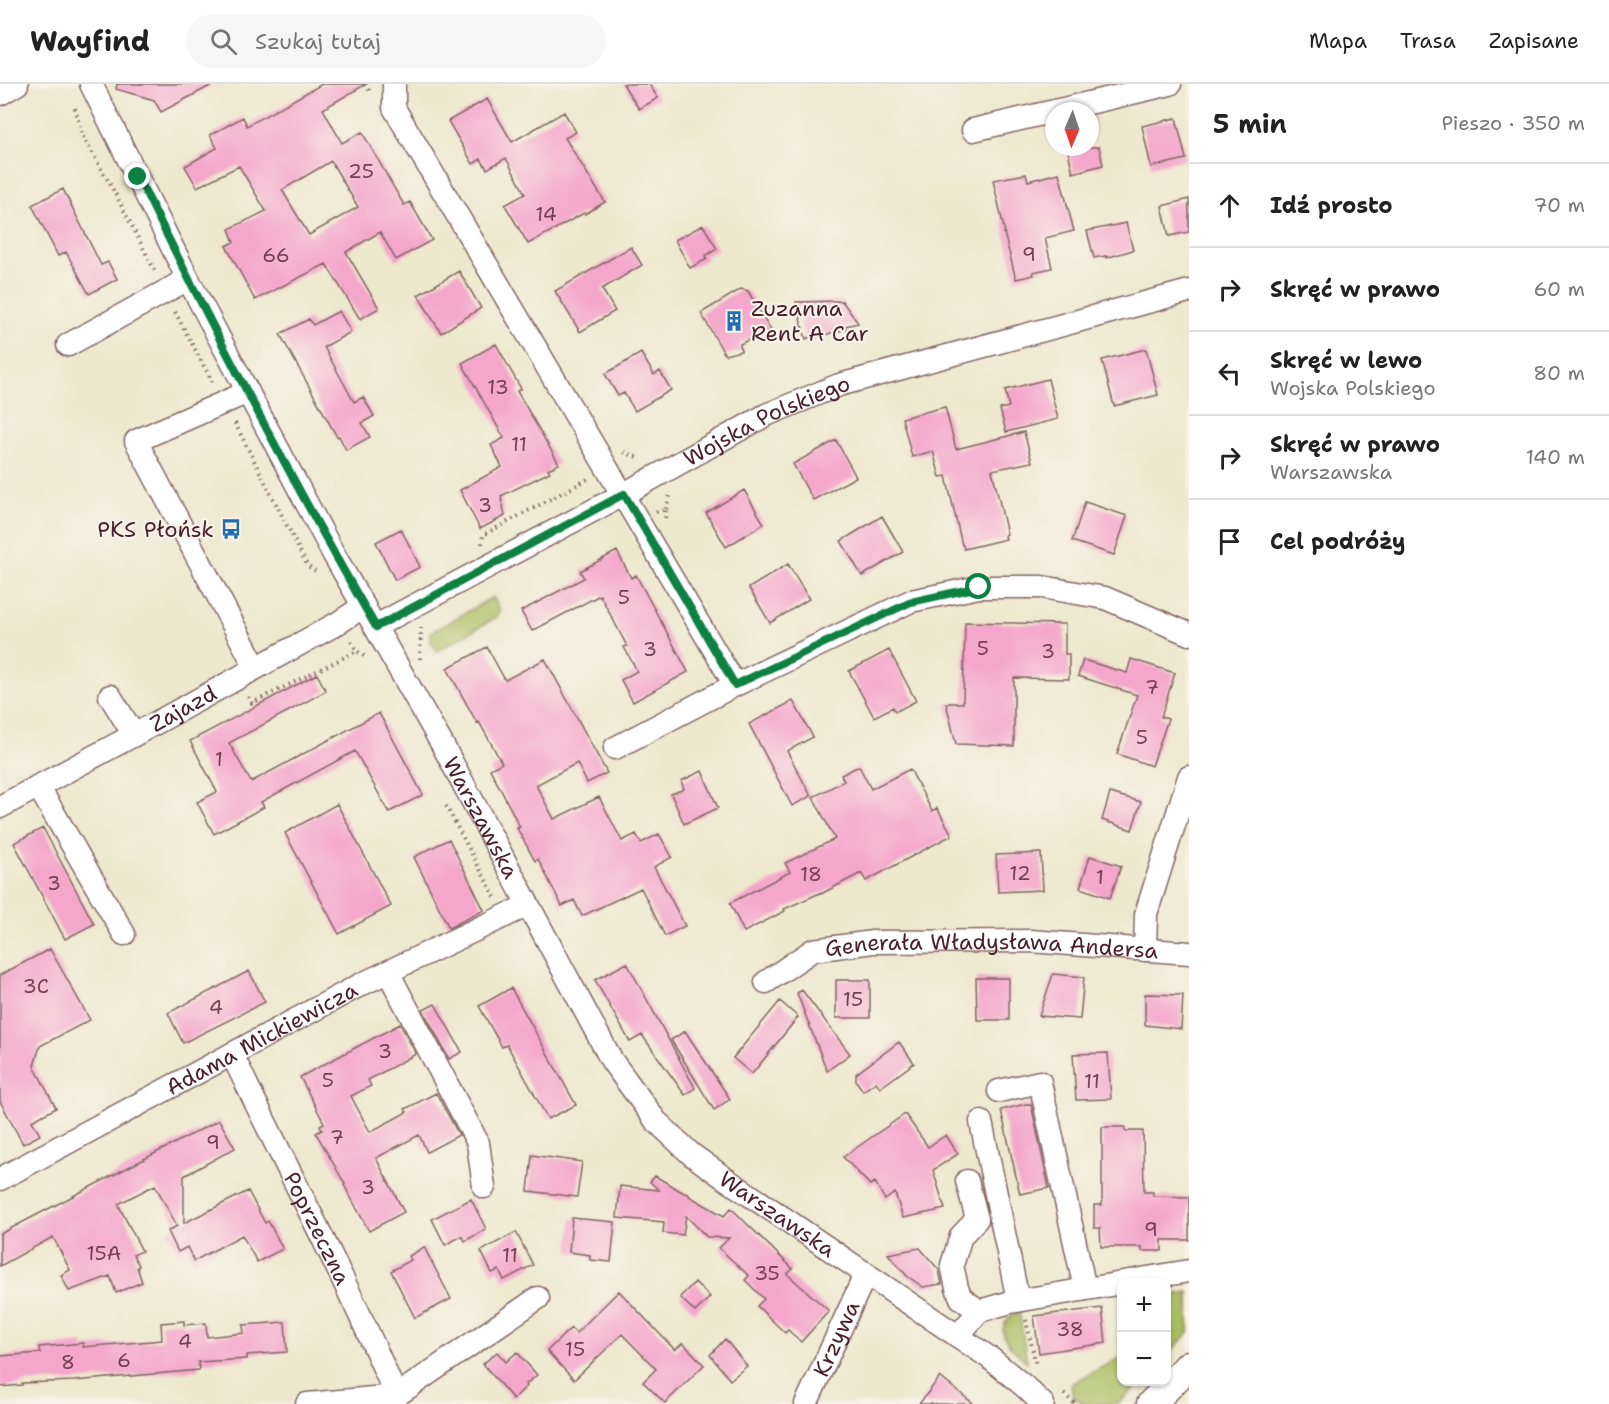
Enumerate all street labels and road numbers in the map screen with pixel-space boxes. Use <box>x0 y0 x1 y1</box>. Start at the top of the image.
street label: Wojska Polskiego <box>678 369 853 473</box>
street label: Zajazd <box>145 678 222 739</box>
street label: Warszawska <box>436 752 526 884</box>
street label: Generała Władysława Andersa <box>823 927 1160 966</box>
street label: Adama Mickiewicza <box>161 975 363 1102</box>
street label: Warszawska <box>713 1165 841 1264</box>
street label: Poprzeczna <box>277 1167 357 1290</box>
street label: Krzywa <box>806 1296 867 1381</box>

